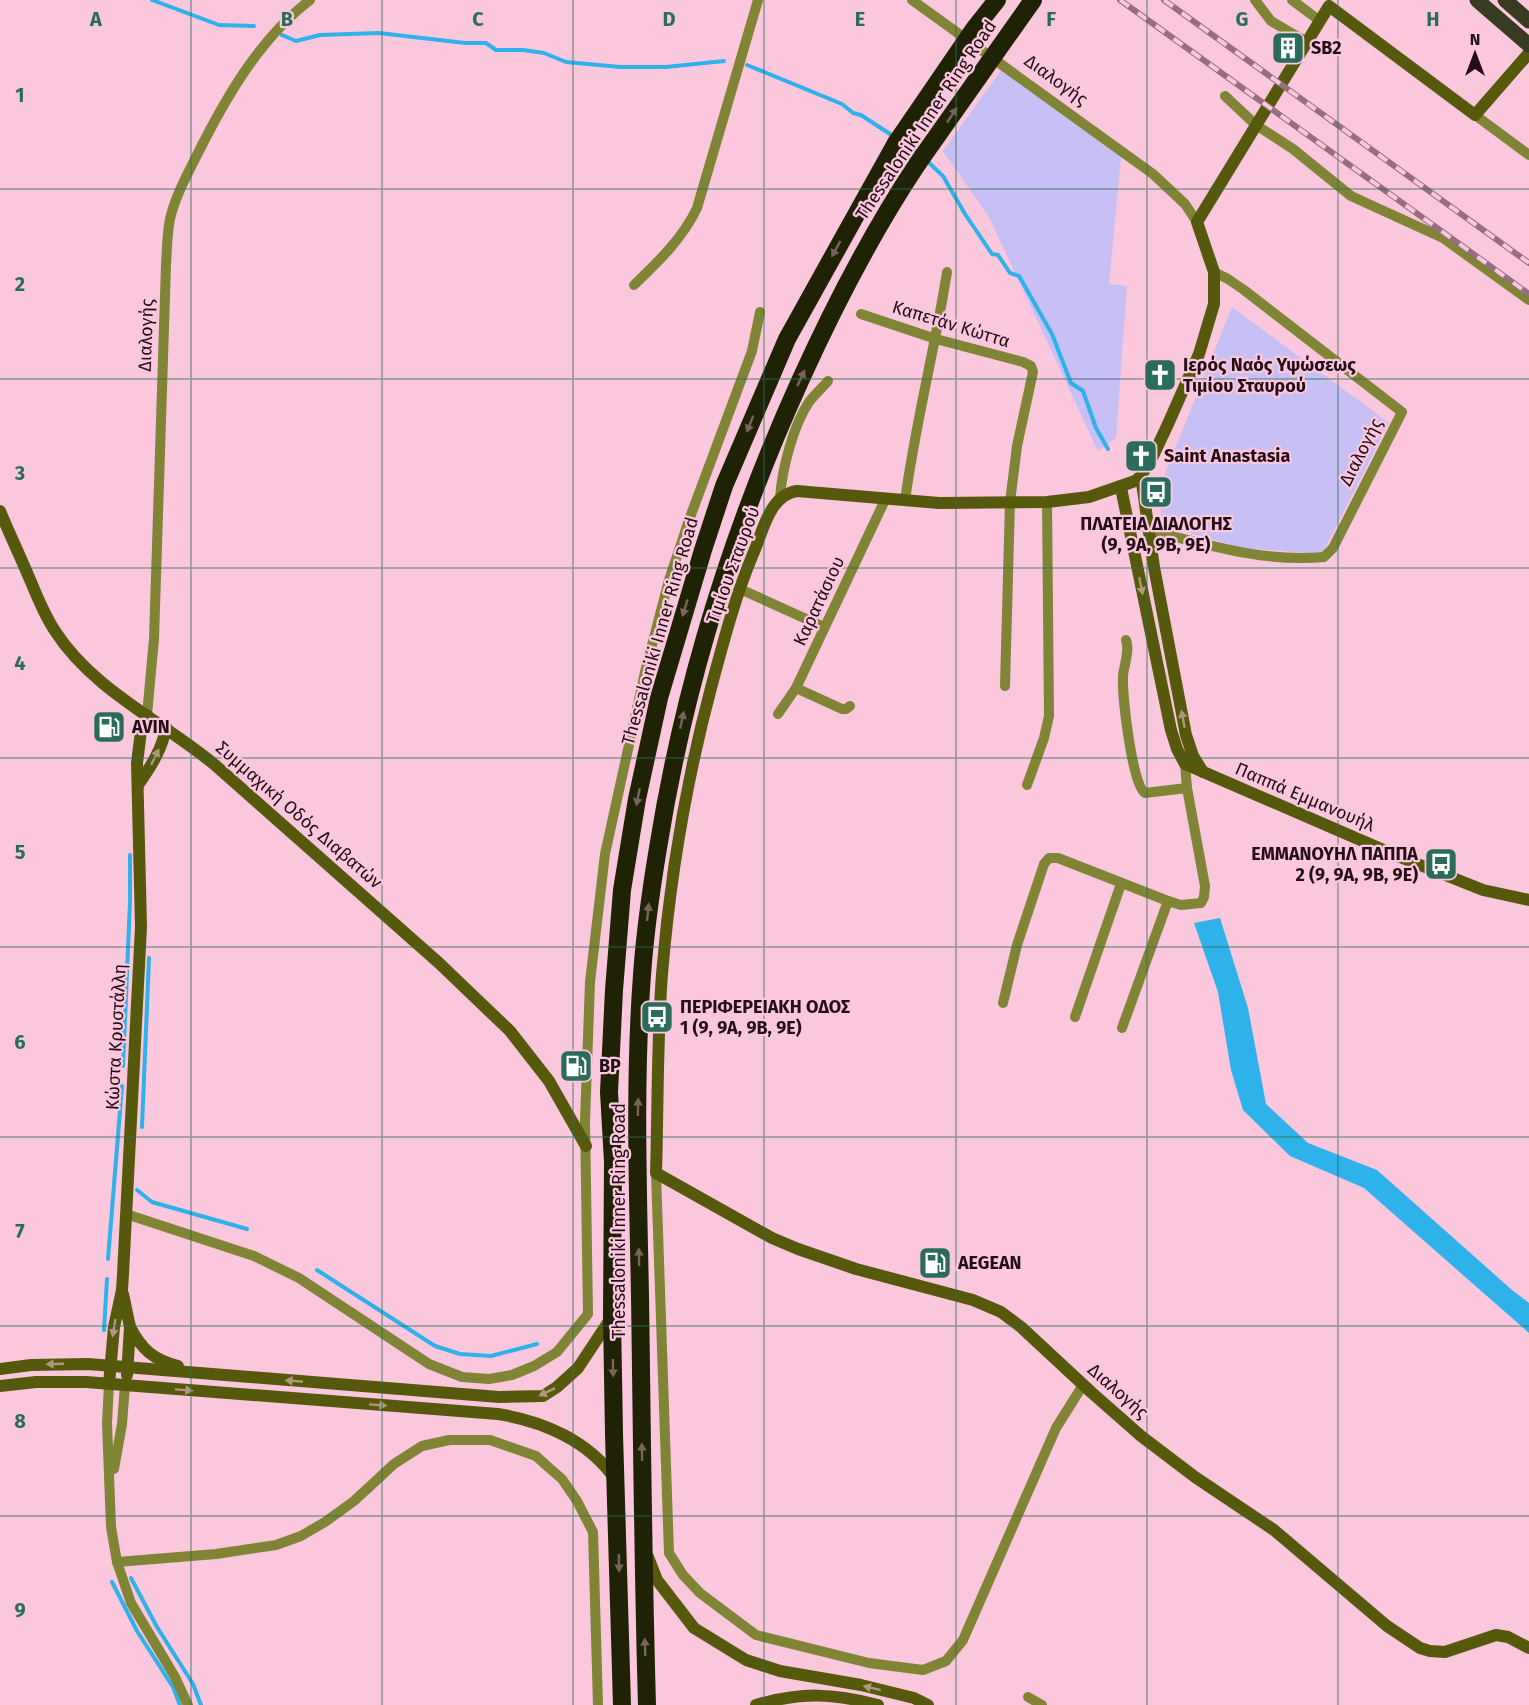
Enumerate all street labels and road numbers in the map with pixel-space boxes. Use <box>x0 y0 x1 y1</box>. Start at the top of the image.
street label: Thessaloniki Inner Ring Road <box>851 16 1001 224</box>
street label: Διαλογής <box>1020 50 1092 111</box>
street label: Καπετάν Κώττα <box>889 296 1013 352</box>
street label: Διαλογής <box>134 298 158 372</box>
street label: Διαλογής <box>1335 414 1388 490</box>
street label: Τιμίου Σταυρού <box>702 503 764 627</box>
street label: Thessaloniki Inner Ring Road <box>617 514 703 748</box>
street label: Καρατάσιου <box>789 553 849 649</box>
street label: Συμμαχική Οδός Διαβατών <box>211 737 387 893</box>
street label: Παππά Εμμανουήλ <box>1232 758 1379 837</box>
street label: Κώστα Κρυστάλλη <box>101 963 131 1111</box>
street label: Thessaloniki Inner Ring Road <box>608 1103 630 1339</box>
street label: Διαλογής <box>1083 1359 1153 1424</box>

